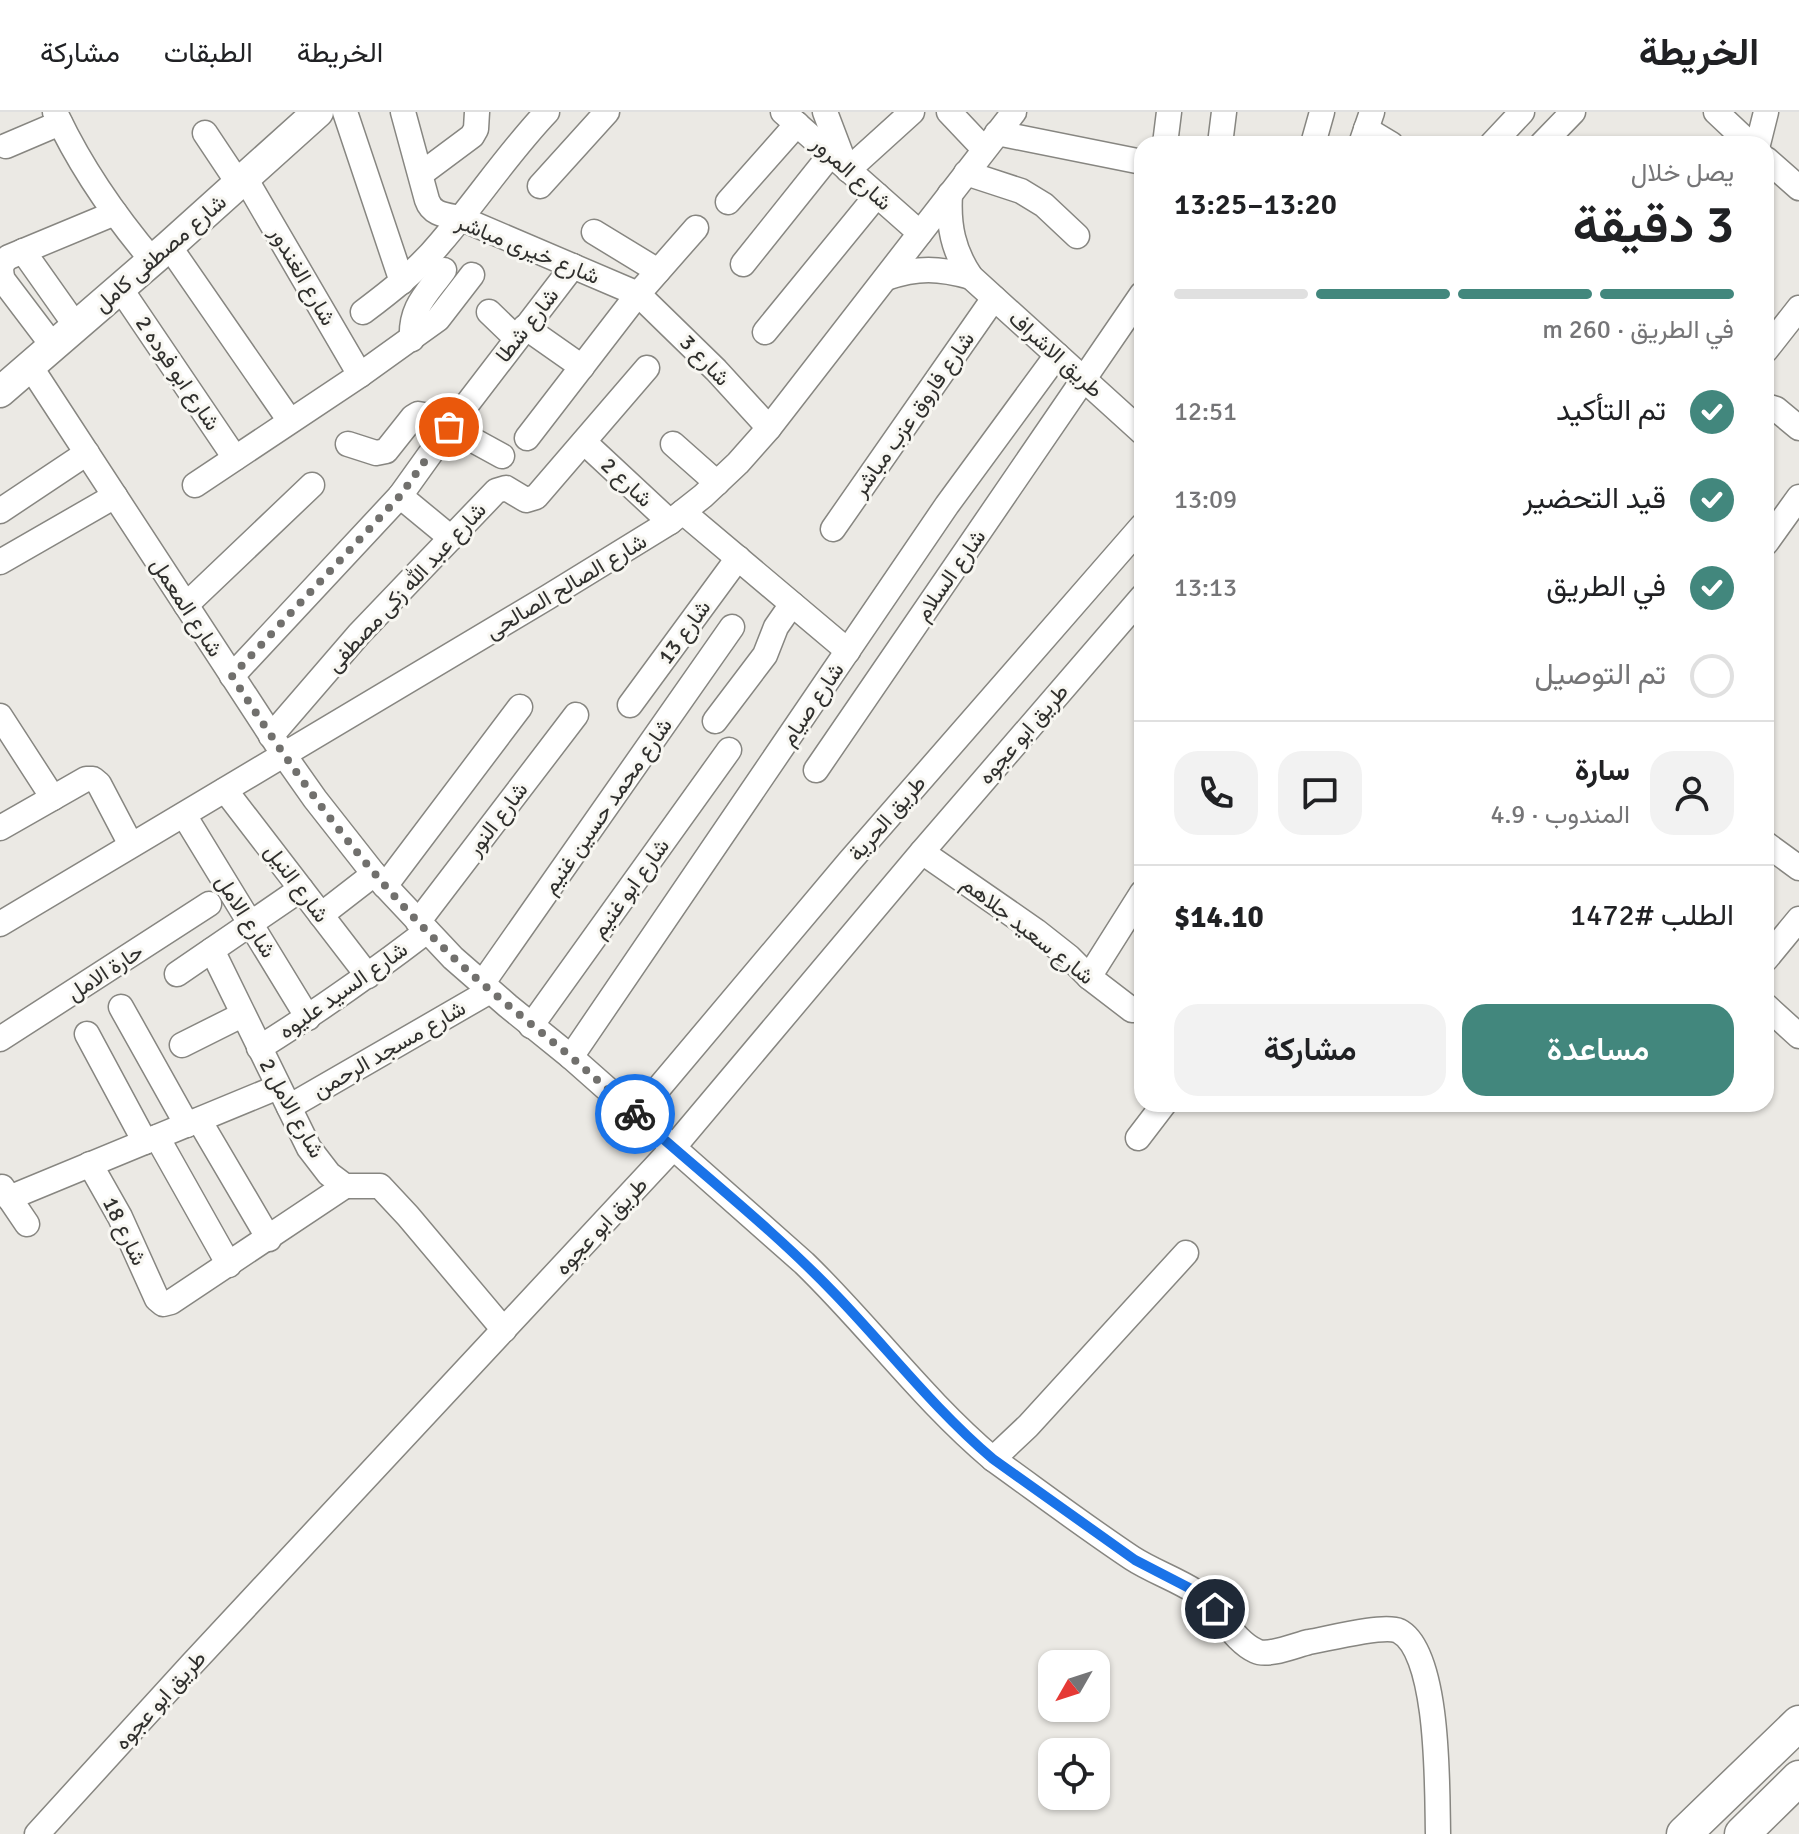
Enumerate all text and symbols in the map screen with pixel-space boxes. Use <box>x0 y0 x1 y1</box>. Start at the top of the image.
text: الخريطة <box>1639 29 1759 76</box>
text: مشاركة <box>40 36 120 70</box>
text: الطبقات <box>164 36 253 70</box>
text: الخريطة <box>297 36 383 70</box>
street label: شارع المرور <box>805 129 898 217</box>
text: يصل خلال <box>1631 157 1734 189</box>
text: 13:20–13:25 <box>1174 186 1337 223</box>
street label: شارع مصطفى كامل <box>88 188 232 319</box>
text: 3 دقيقة <box>1572 193 1734 257</box>
street label: شارع خيرى مباشر <box>451 208 604 291</box>
street label: شارع الغندور <box>263 221 342 331</box>
street label: شارع شطا <box>490 282 565 368</box>
street label: طريق الاشراف <box>1003 305 1109 403</box>
street label: شارع ابو فوده 2 <box>129 310 226 436</box>
text: في الطريق · 260 m <box>1542 314 1734 346</box>
street label: شارع فاروق عزب مباشر <box>845 326 981 503</box>
street label: شارع 3 <box>673 329 736 392</box>
icon: check <box>1690 390 1734 434</box>
text: تم التأكيد <box>1556 392 1666 429</box>
pin <box>415 393 483 461</box>
text: 12:51 <box>1174 396 1237 428</box>
icon: bag <box>427 405 471 449</box>
street label: شارع 2 <box>595 451 659 513</box>
icon: check <box>1690 478 1734 522</box>
text: قيد التحضير <box>1523 480 1666 517</box>
text: 13:09 <box>1174 484 1237 516</box>
street label: شارع عبد الله زكى مصطفى <box>320 496 492 678</box>
street label: شارع السلام <box>909 524 992 627</box>
street label: شارع الصالح الصالحى <box>481 527 652 646</box>
street label: شارع المعمل <box>144 552 229 662</box>
icon: check <box>1690 566 1734 610</box>
text: في الطريق <box>1546 568 1666 605</box>
text: 13:13 <box>1174 572 1237 604</box>
street label: شارع 13 <box>652 595 717 670</box>
text: تم التوصيل <box>1534 656 1666 693</box>
street label: شارع صيام <box>774 657 850 751</box>
street label: طريق ابو عجوه <box>972 678 1074 790</box>
street label: شارع محمد حسين غنيم <box>536 713 679 900</box>
button: phone <box>1174 751 1258 835</box>
button: chat <box>1278 751 1362 835</box>
button: person <box>1650 751 1734 835</box>
text: سارة <box>1575 752 1630 789</box>
street label: طريق الحرية <box>842 770 932 866</box>
street label: شارع النور <box>460 777 534 863</box>
text: المندوب · 4.9 <box>1490 799 1630 831</box>
street label: شارع ابو غنيم <box>585 833 676 943</box>
street label: شارع النيل <box>258 838 335 928</box>
street label: شارع الامل <box>209 869 282 963</box>
street label: شارع سعيد جلاهم <box>956 870 1100 991</box>
text: الطلب #1472 <box>1570 897 1734 934</box>
text: $14.10 <box>1174 899 1264 936</box>
street label: شارع السيد عليوه <box>273 936 413 1045</box>
street label: حارة الامل <box>62 937 148 1007</box>
street label: شارع مسجد الرحمن <box>308 994 471 1105</box>
button: مشاركة <box>1174 1004 1446 1096</box>
button: مساعدة <box>1462 1004 1734 1096</box>
street label: شارع الامل 2 <box>253 1053 330 1163</box>
courier <box>595 1074 675 1154</box>
icon: bike <box>613 1092 657 1136</box>
street label: طريق ابو عجوه <box>549 1171 653 1281</box>
street label: شارع 18 <box>96 1192 153 1270</box>
pin <box>1181 1575 1249 1643</box>
icon: home <box>1193 1587 1237 1631</box>
street label: طريق ابو عجوه <box>108 1645 212 1755</box>
north arrow <box>1038 1650 1110 1722</box>
map controls <box>1038 1650 1110 1810</box>
button: locate <box>1038 1738 1110 1810</box>

